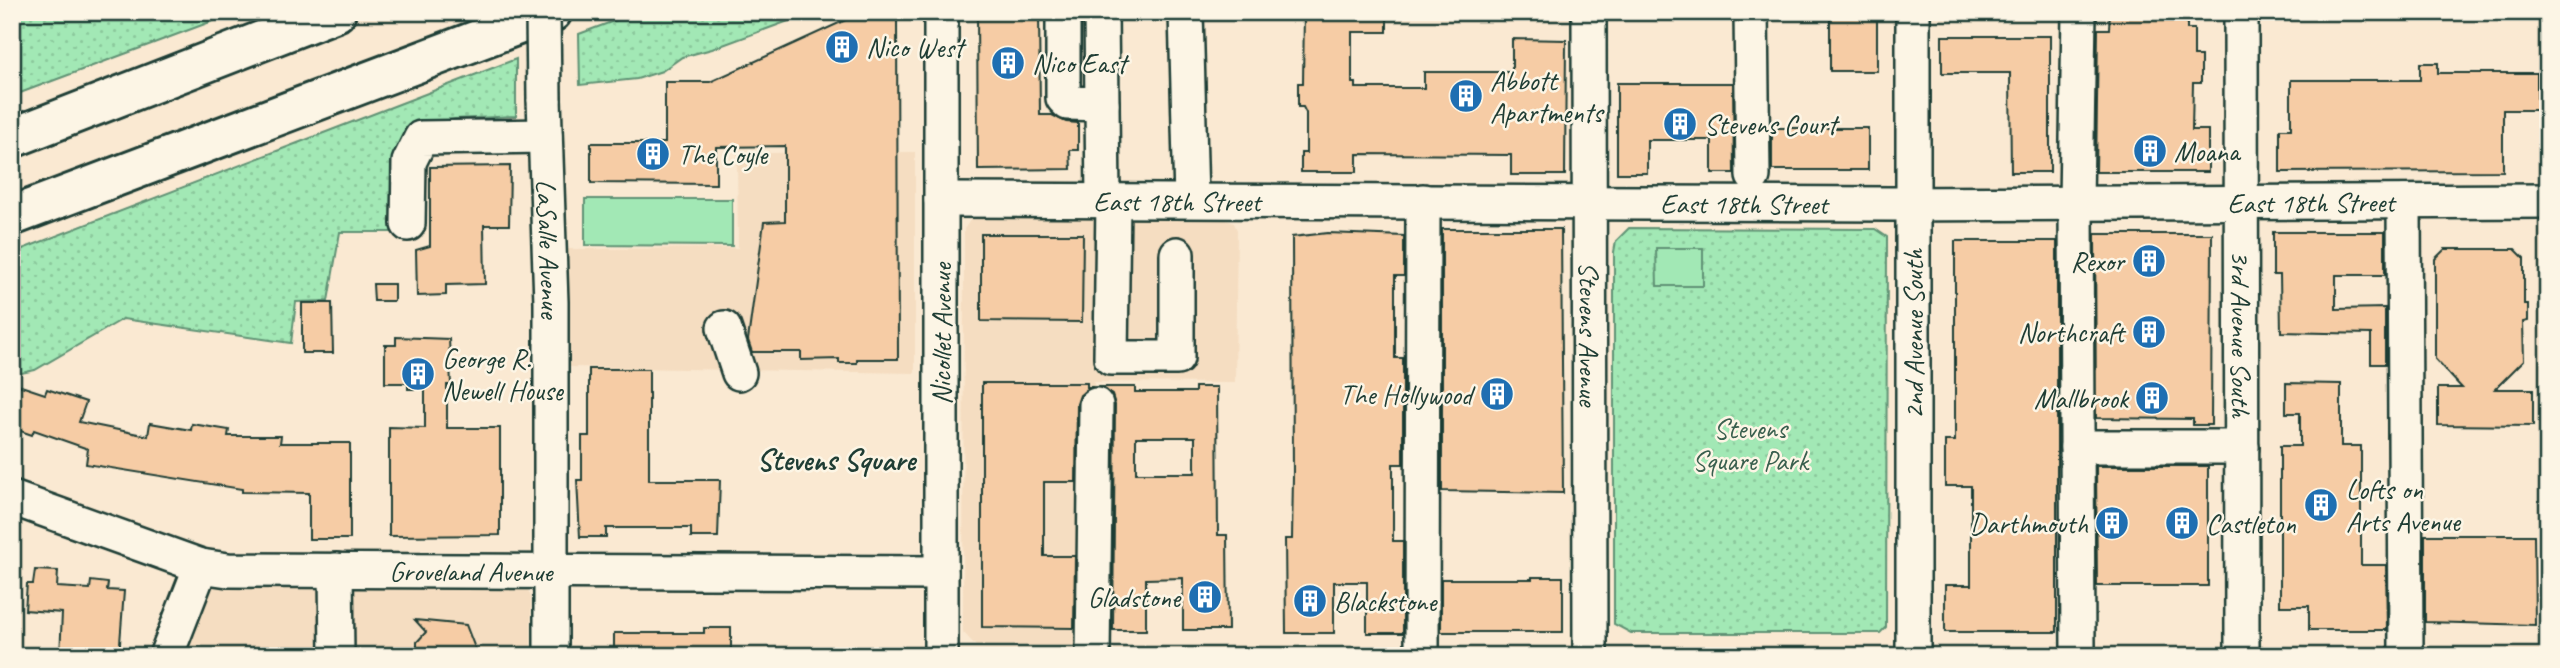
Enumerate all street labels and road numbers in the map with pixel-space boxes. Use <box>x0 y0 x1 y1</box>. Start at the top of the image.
street label: LaSalle Avenue <box>529 179 569 320</box>
street label: East 18th Street <box>1093 183 1263 219</box>
street label: East 18th Street <box>2227 184 2397 220</box>
street label: East 18th Street <box>1660 186 1830 221</box>
street label: 2nd Avenue South <box>1896 248 1931 419</box>
street label: 3rd Avenue South <box>2224 250 2259 419</box>
street label: Nicollet Avenue <box>924 261 959 405</box>
street label: Stevens Avenue <box>1572 262 1607 408</box>
street label: Groveland Avenue <box>389 553 554 589</box>

